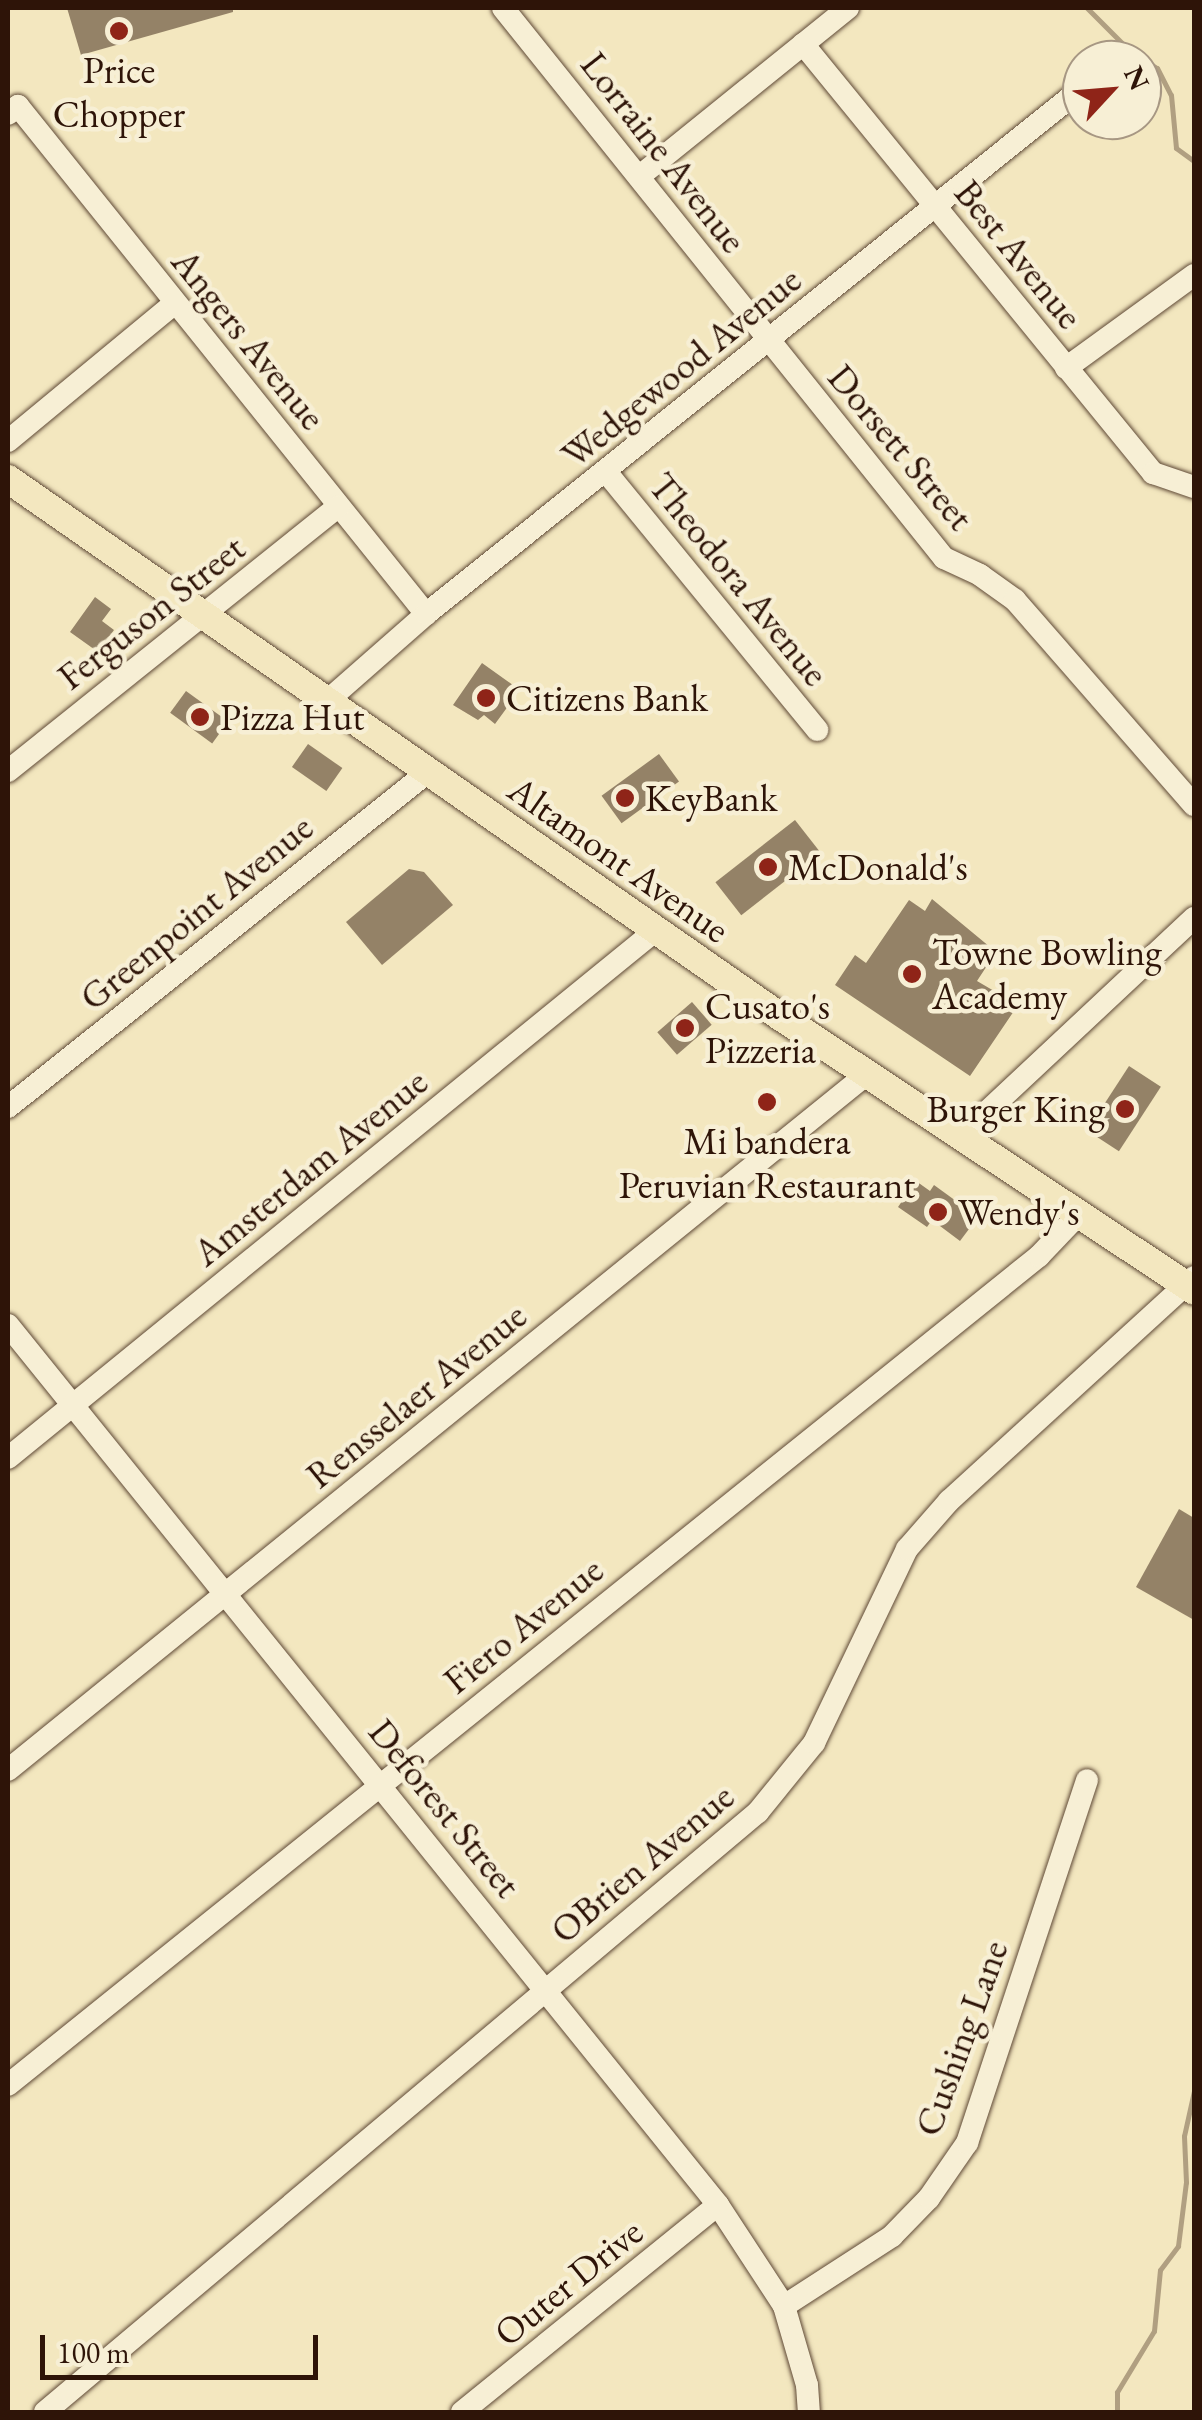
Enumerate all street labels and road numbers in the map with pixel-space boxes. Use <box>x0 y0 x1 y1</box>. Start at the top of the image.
street label: Lorraine Avenue <box>571 42 757 262</box>
street label: Best Avenue <box>945 170 1093 338</box>
street label: Angers Avenue <box>162 239 336 439</box>
street label: Wedgewood Avenue <box>552 257 810 477</box>
street label: Dorsett Street <box>819 355 983 539</box>
street label: Theodora Avenue <box>639 463 839 695</box>
street label: Ferguson Street <box>48 525 254 699</box>
street label: Altamont Avenue <box>500 766 738 952</box>
street label: Greenpoint Avenue <box>70 804 322 1020</box>
street label: Amsterdam Avenue <box>184 1059 436 1275</box>
street label: Rensselaer Avenue <box>297 1292 535 1498</box>
street label: Fiero Avenue <box>434 1547 612 1703</box>
street label: Deforest Street <box>359 1710 531 1906</box>
street label: OBrien Avenue <box>541 1773 743 1953</box>
street label: Cushing Lane <box>905 1934 1017 2142</box>
street label: Outer Drive <box>485 2209 651 2355</box>

